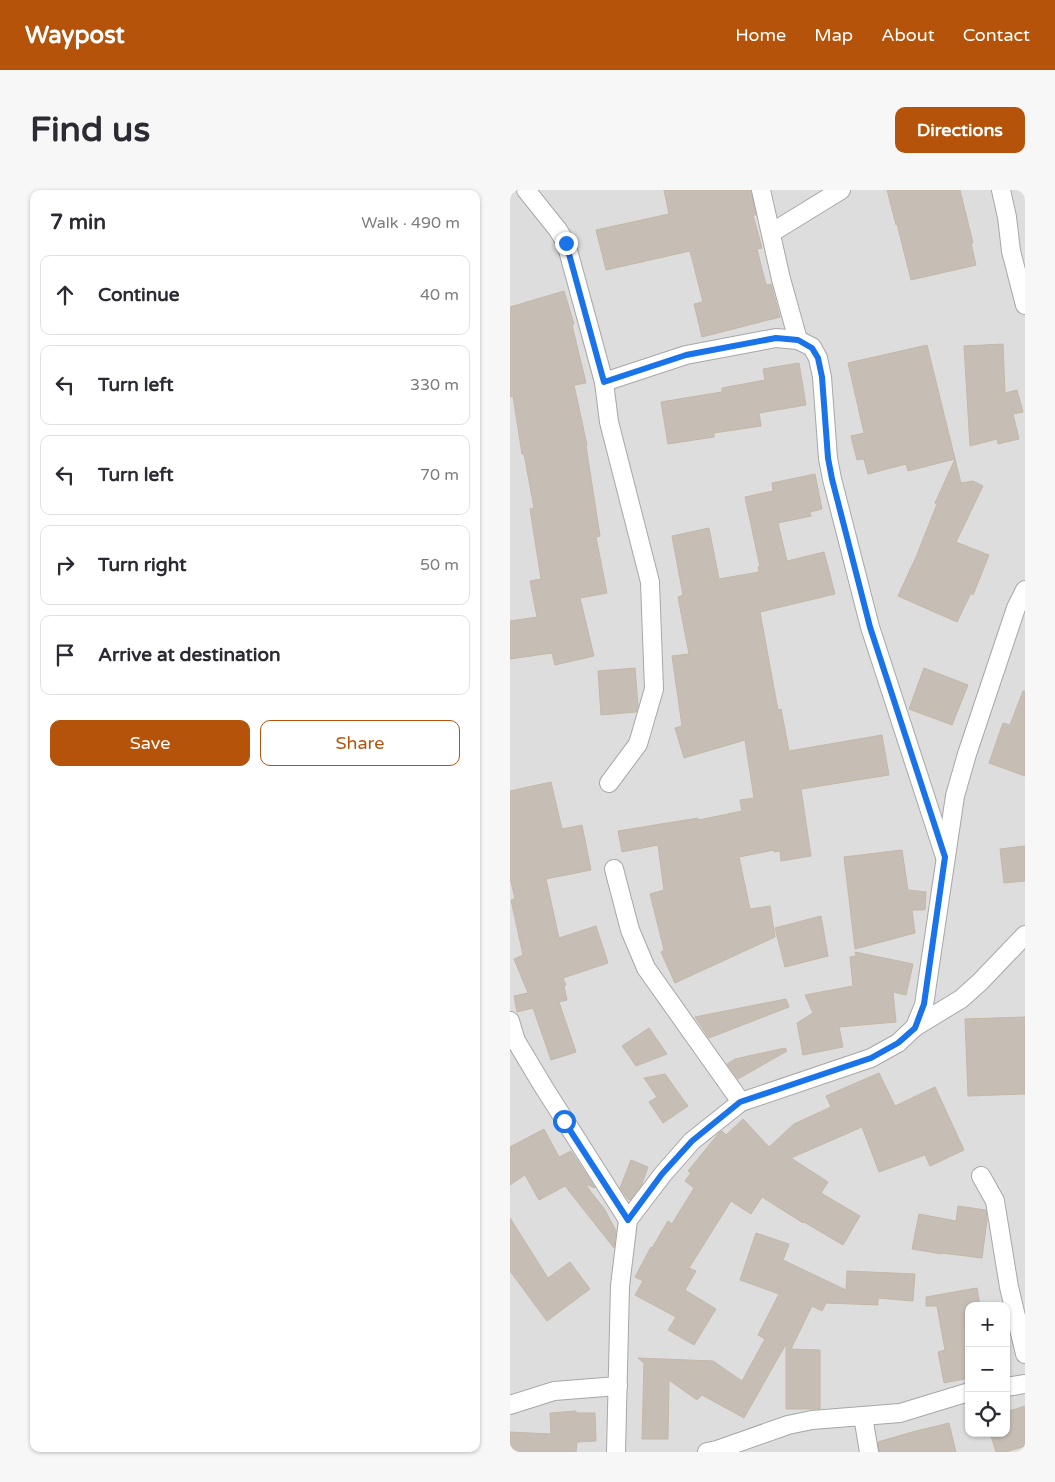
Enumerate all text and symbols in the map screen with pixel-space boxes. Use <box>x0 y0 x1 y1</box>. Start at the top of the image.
text: Waypost <box>25 21 125 50</box>
text: Home <box>735 24 786 46</box>
text: Map <box>814 24 853 46</box>
text: About <box>881 24 935 46</box>
text: Contact <box>963 24 1030 46</box>
button: Directions <box>895 107 1025 153</box>
text: Find us <box>30 109 150 151</box>
text: 7 min <box>50 210 106 235</box>
text: Walk · 490 m <box>361 213 460 233</box>
route end <box>555 232 578 255</box>
icon: ahead <box>51 281 79 309</box>
text: Continue <box>98 284 180 306</box>
text: 40 m <box>420 285 459 305</box>
icon: left <box>51 371 79 399</box>
text: Turn left <box>98 374 174 396</box>
text: 330 m <box>410 375 459 395</box>
icon: left <box>51 461 79 489</box>
text: Turn left <box>98 464 174 486</box>
text: 70 m <box>420 465 459 485</box>
icon: right <box>51 551 79 579</box>
text: Turn right <box>98 554 186 576</box>
text: 50 m <box>420 555 459 575</box>
icon: arrive <box>51 641 79 669</box>
text: Arrive at destination <box>98 644 281 666</box>
button: Save <box>50 720 250 766</box>
button: Share <box>260 720 460 766</box>
route start <box>553 1110 576 1133</box>
map controls <box>965 1302 1010 1437</box>
button: + <box>965 1302 1010 1347</box>
button: − <box>965 1347 1010 1392</box>
button: locate <box>965 1392 1010 1437</box>

